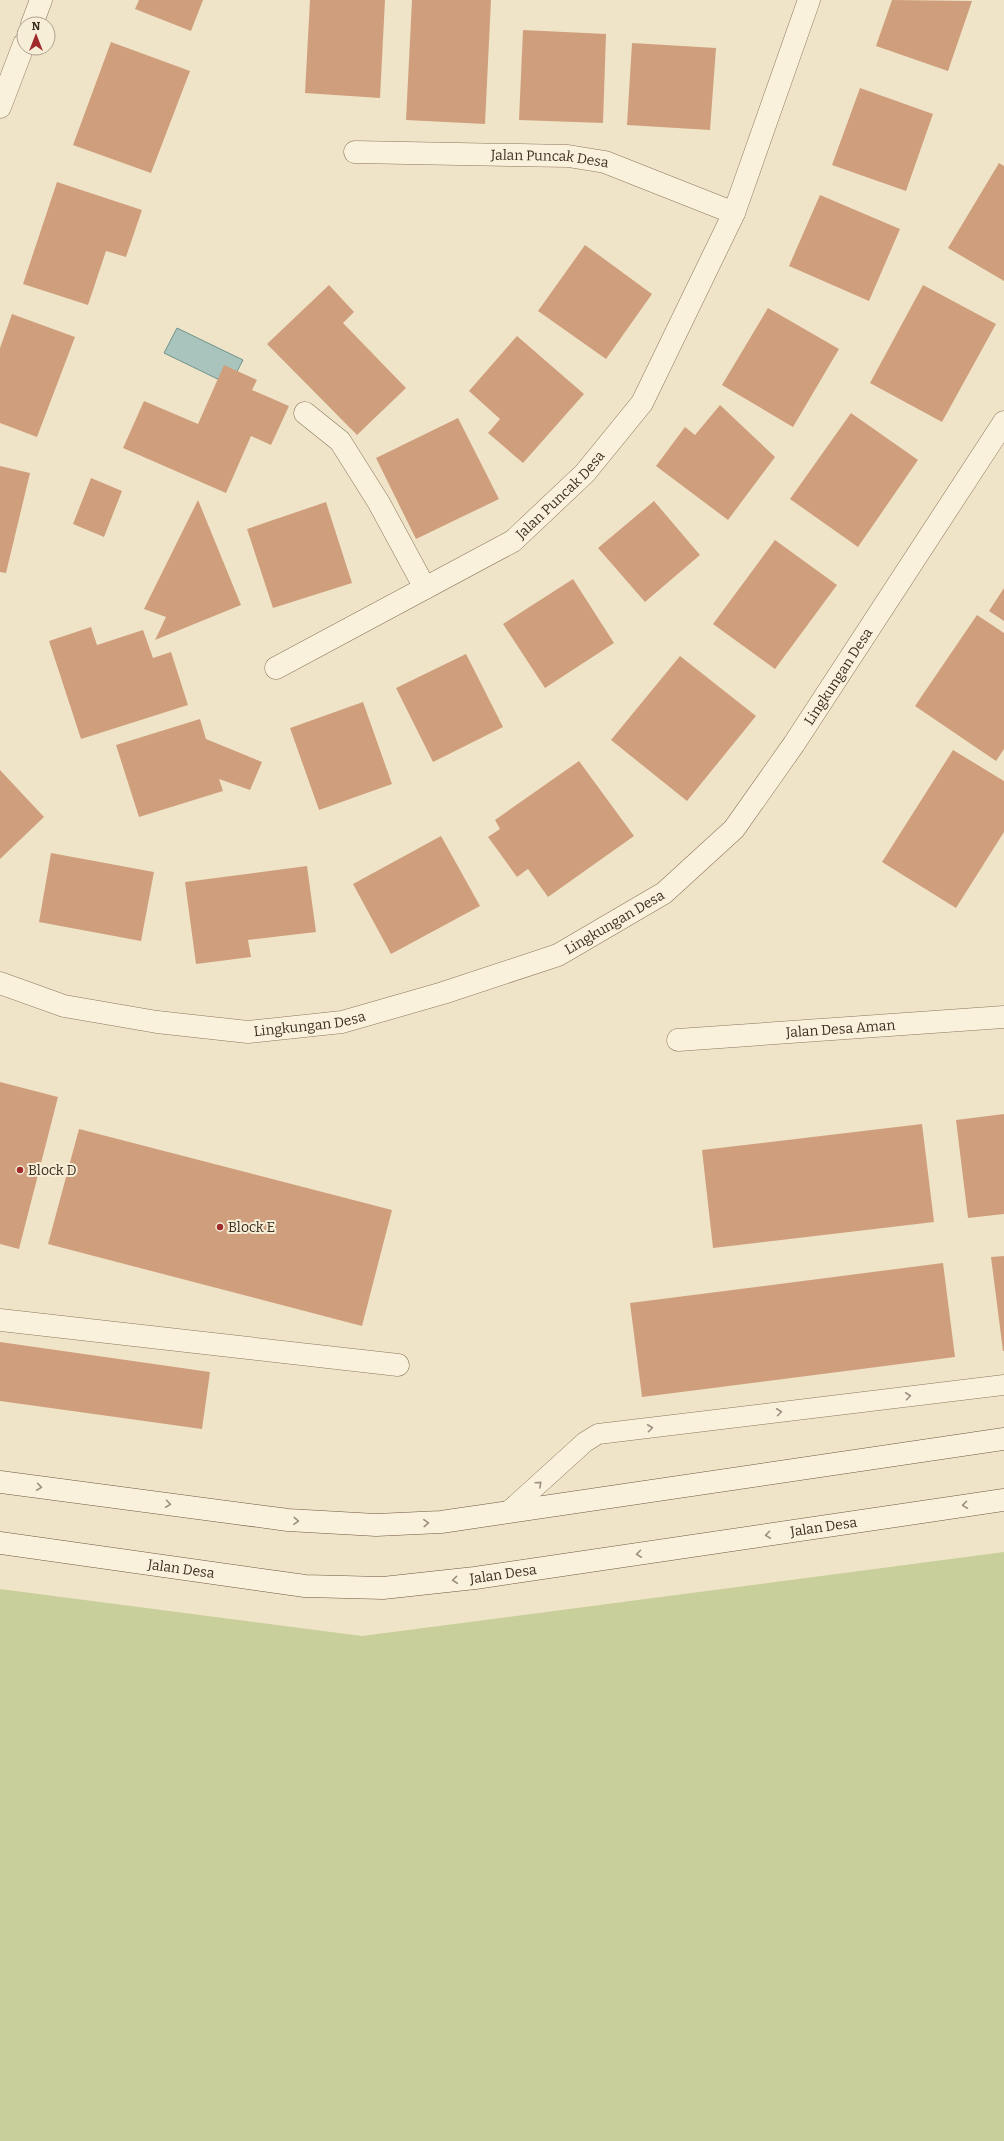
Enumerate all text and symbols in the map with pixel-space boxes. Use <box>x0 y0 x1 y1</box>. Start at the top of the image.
north arrow <box>16 16 56 56</box>
text: N <box>32 20 41 33</box>
street label: Jalan Puncak Desa <box>490 146 610 171</box>
street label: Jalan Puncak Desa <box>511 447 608 543</box>
street label: Lingkungan Desa <box>800 624 876 728</box>
street label: Lingkungan Desa <box>562 886 668 958</box>
street label: Lingkungan Desa <box>253 1007 368 1040</box>
street label: Jalan Desa Aman <box>784 1016 896 1041</box>
place label: Block D <box>28 1162 77 1179</box>
marker: Block D <box>15 1165 25 1175</box>
place label: Block E <box>228 1219 275 1236</box>
marker: Block E <box>215 1222 225 1232</box>
one-way arrow <box>905 1392 911 1401</box>
one-way arrow <box>776 1408 782 1417</box>
one-way arrow <box>647 1423 653 1432</box>
one-way arrow <box>534 1481 542 1489</box>
one-way arrow <box>36 1482 42 1491</box>
one-way arrow <box>164 1499 171 1508</box>
one-way arrow <box>962 1500 968 1509</box>
street label: Jalan Desa <box>788 1513 858 1540</box>
one-way arrow <box>293 1516 299 1525</box>
one-way arrow <box>423 1518 429 1527</box>
one-way arrow <box>765 1530 771 1539</box>
one-way arrow <box>636 1549 642 1558</box>
street label: Jalan Desa <box>146 1555 216 1582</box>
street label: Jalan Desa <box>468 1560 538 1587</box>
one-way arrow <box>452 1576 458 1585</box>

